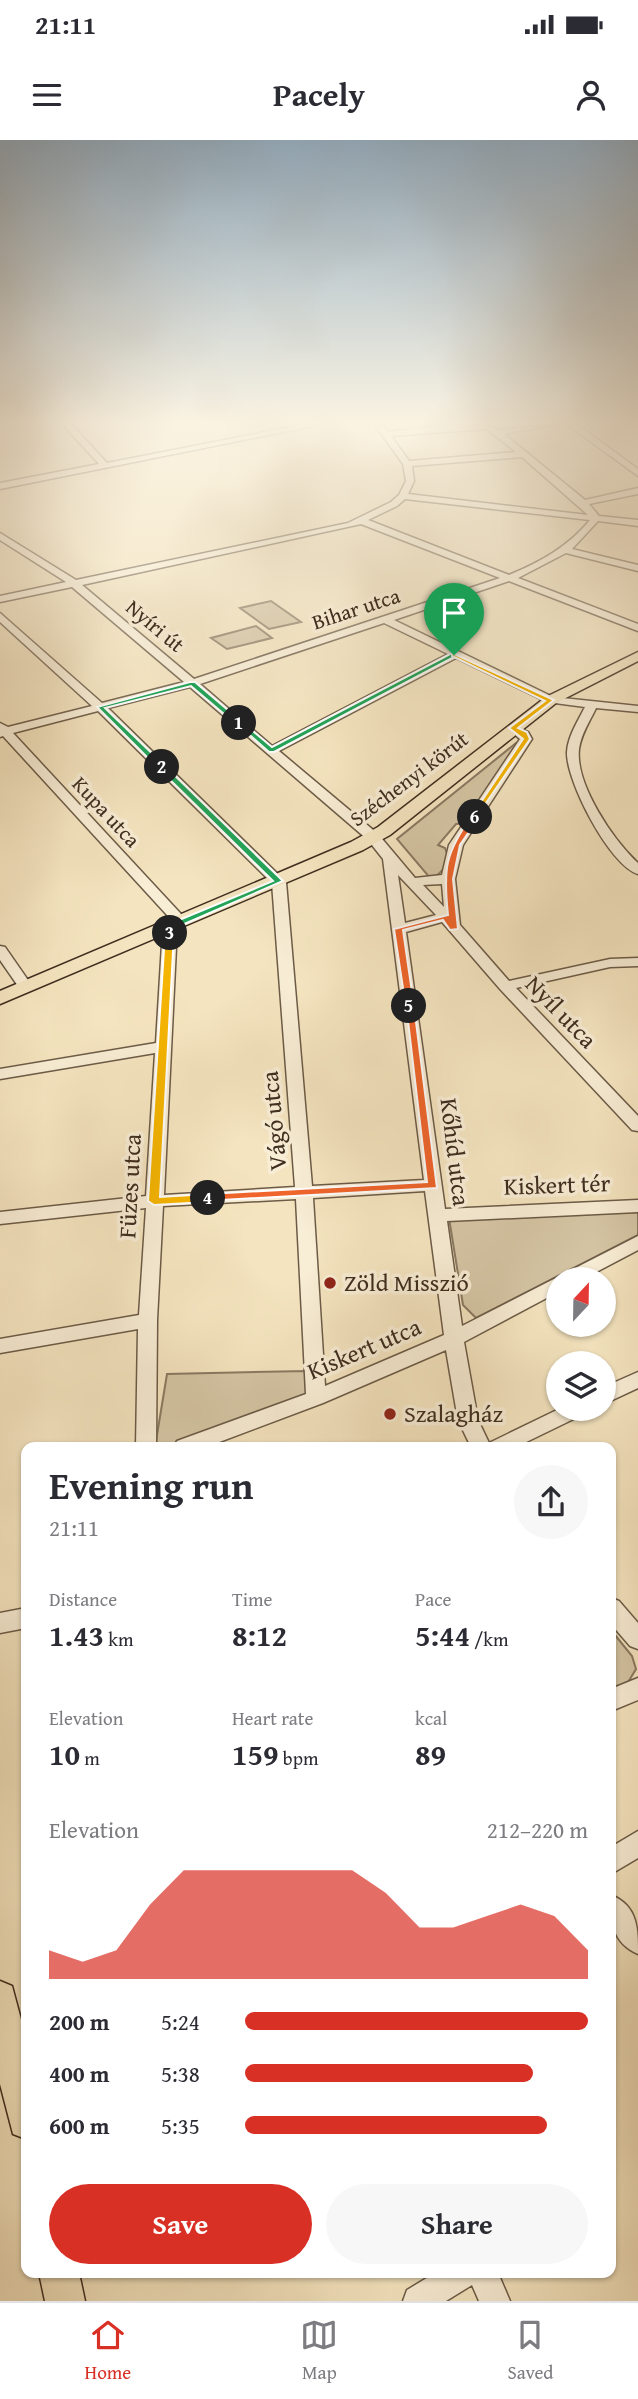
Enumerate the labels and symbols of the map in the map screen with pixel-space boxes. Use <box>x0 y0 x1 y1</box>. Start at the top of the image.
street label: Bihar utca <box>308 580 404 637</box>
pin <box>424 583 484 655</box>
street label: Nyíri út <box>119 592 192 660</box>
pin: 1 <box>222 706 256 740</box>
street label: Széchenyi körút <box>343 723 475 834</box>
pin: 2 <box>144 750 180 784</box>
street label: Kupa utca <box>65 769 148 854</box>
pin: 6 <box>458 800 492 834</box>
pin: 3 <box>152 916 188 950</box>
street label: Nyíl utca <box>518 967 606 1057</box>
pin: 5 <box>392 988 426 1024</box>
street label: Vágó utca <box>252 1069 295 1172</box>
street label: Kőhíd utca <box>432 1096 480 1208</box>
street label: Füzes utca <box>109 1132 150 1239</box>
street label: Kiskert tér <box>503 1165 611 1204</box>
pin: 4 <box>190 1180 226 1216</box>
place label: Zöld Misszió <box>344 1265 469 1300</box>
north arrow <box>546 1267 616 1337</box>
marker: Zöld Misszió <box>322 1275 338 1291</box>
street label: Kiskert utca <box>301 1309 427 1388</box>
place label: Szalagház <box>404 1396 503 1431</box>
marker: Szalagház <box>382 1406 398 1422</box>

